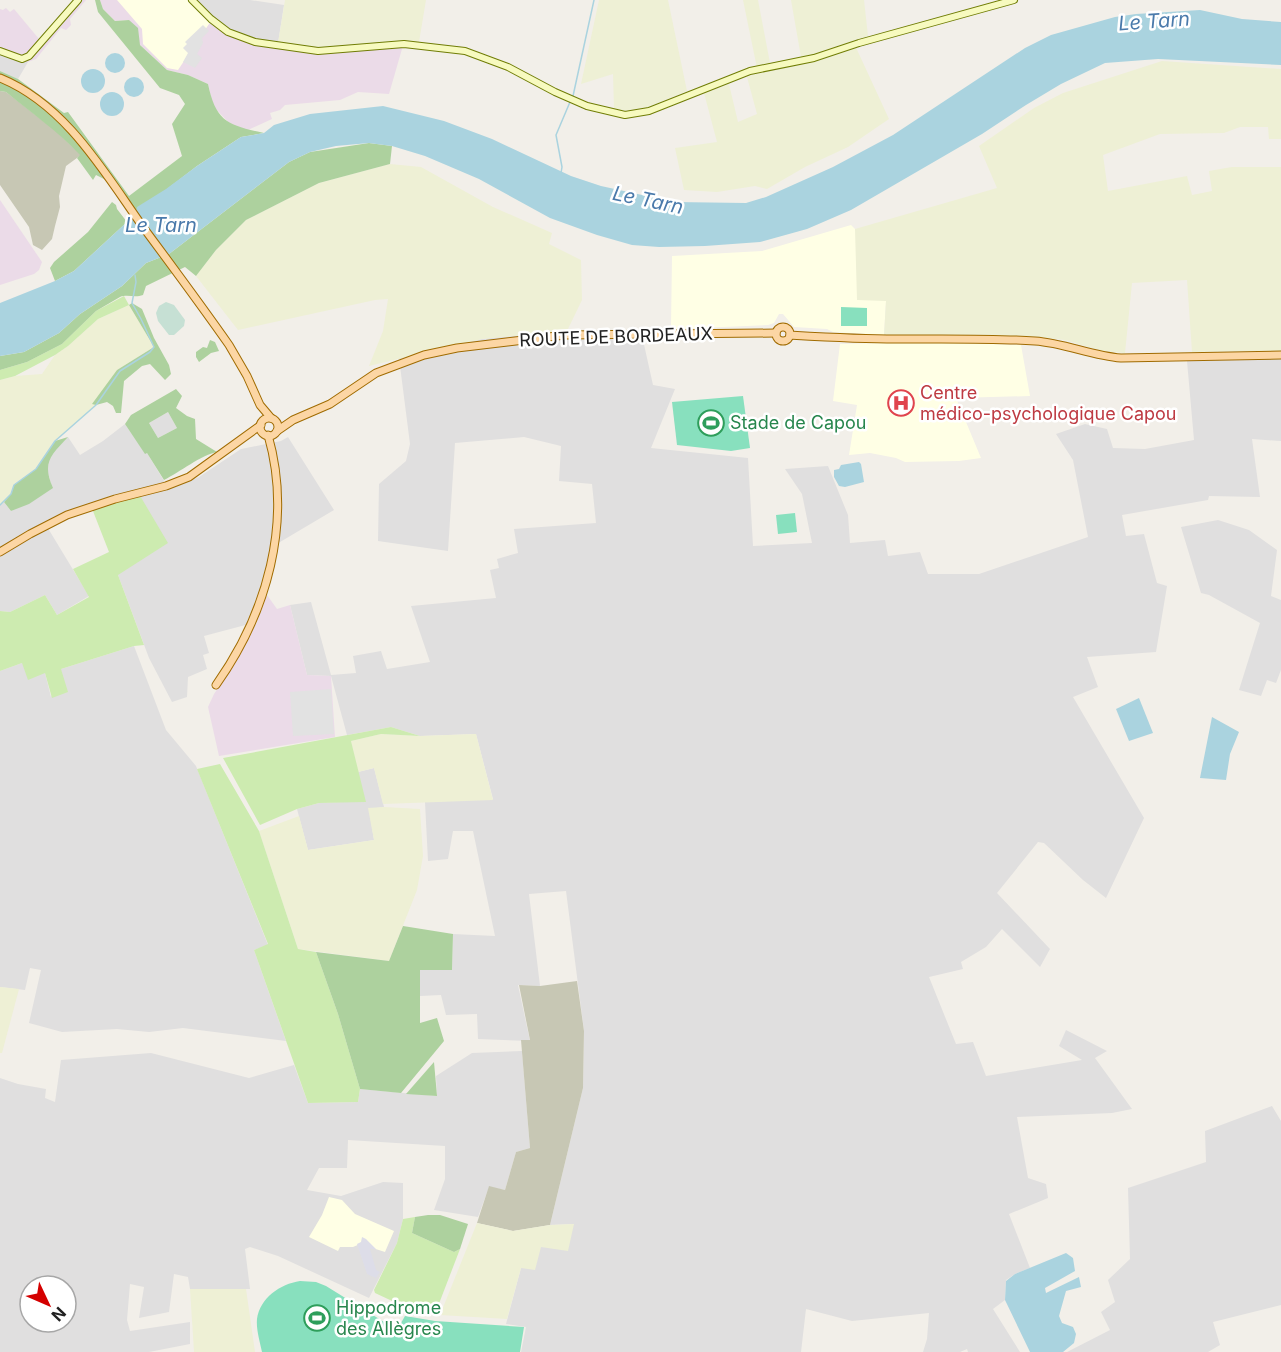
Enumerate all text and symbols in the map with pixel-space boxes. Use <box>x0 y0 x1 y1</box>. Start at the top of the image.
water label: Le Tarn <box>1117 7 1191 35</box>
water label: Le Tarn <box>610 181 686 219</box>
water label: Le Tarn <box>125 213 197 237</box>
street label: ROUTE DE BORDEAUX <box>519 323 713 350</box>
place label: Centre médico-psychologique Capou <box>920 382 1177 424</box>
hospital icon: Centre médico-psychologique Capou <box>886 388 916 418</box>
sports icon: Stade de Capou <box>696 408 726 438</box>
place label: Stade de Capou <box>730 412 867 433</box>
north arrow <box>18 1274 78 1334</box>
place label: Hippodrome des Allègres <box>336 1297 441 1339</box>
text: N <box>47 1303 70 1326</box>
sports icon: Hippodrome des Allègres <box>302 1303 332 1333</box>

